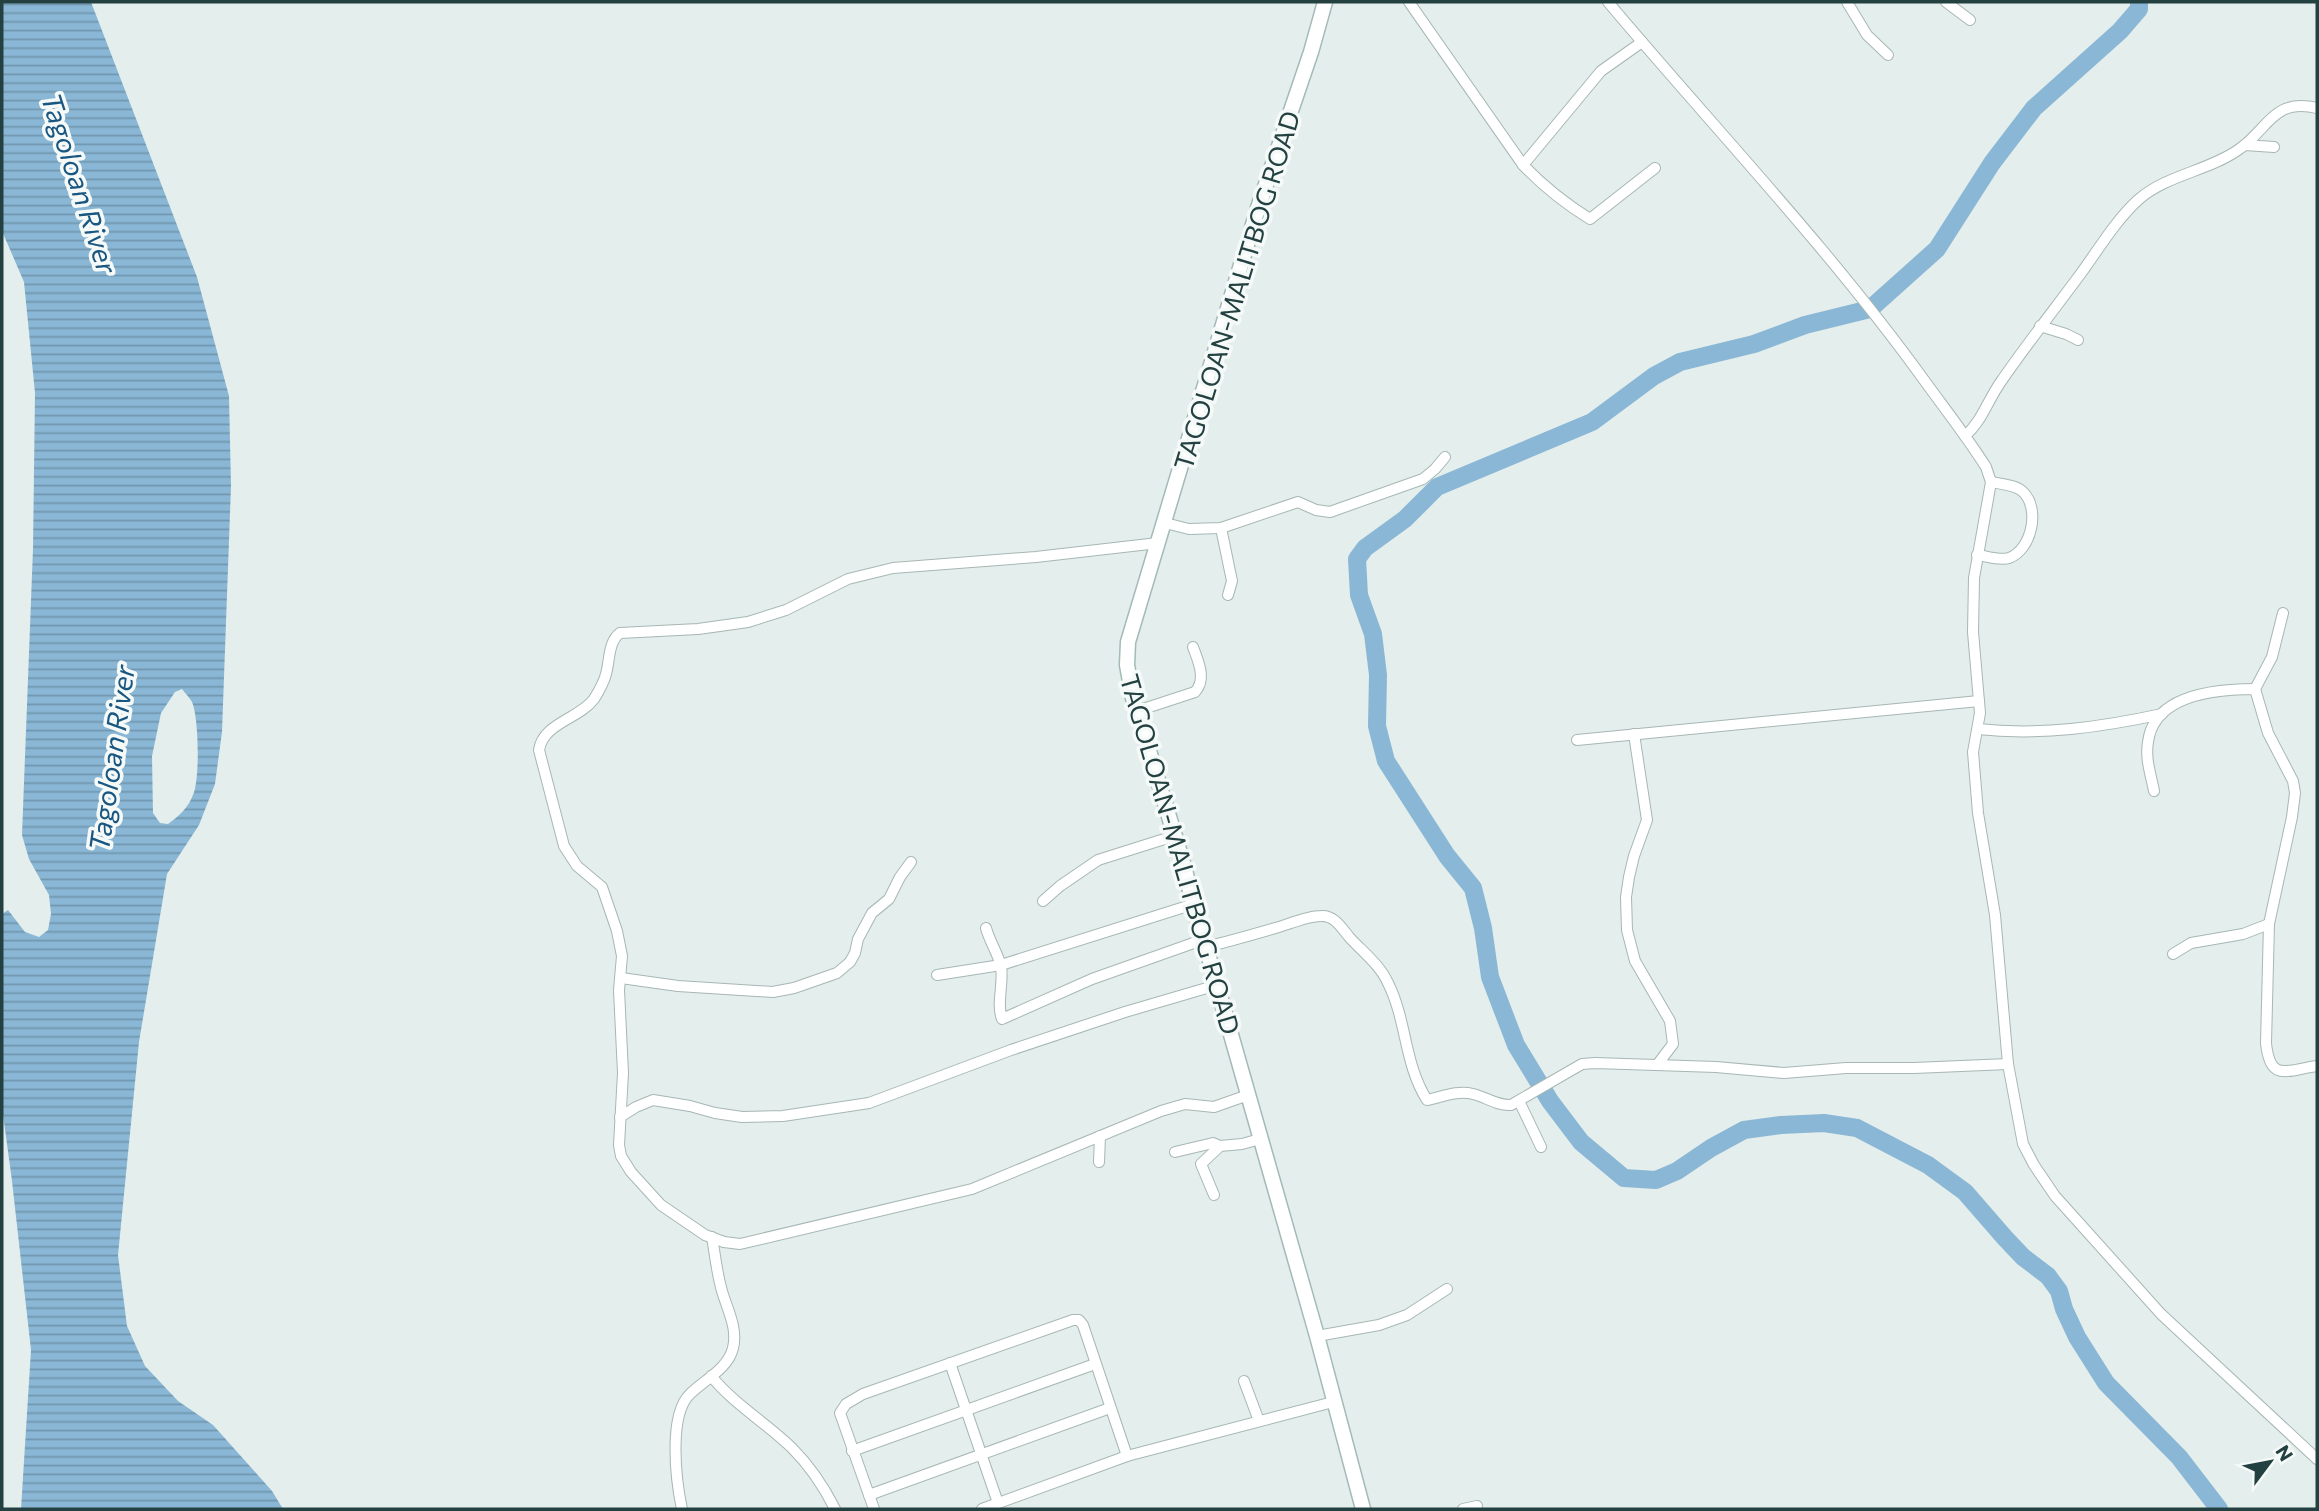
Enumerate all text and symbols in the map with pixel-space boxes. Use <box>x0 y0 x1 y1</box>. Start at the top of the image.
water label: Tagoloan River <box>35 88 125 278</box>
street label: TAGOLOAN-MALITBOG ROAD <box>1167 107 1305 473</box>
water label: Tagoloan River <box>81 662 141 853</box>
street label: TAGOLOAN-MALITBOG ROAD <box>1115 670 1247 1038</box>
north arrow <box>2235 1427 2305 1497</box>
text: N <box>2271 1441 2298 1465</box>

